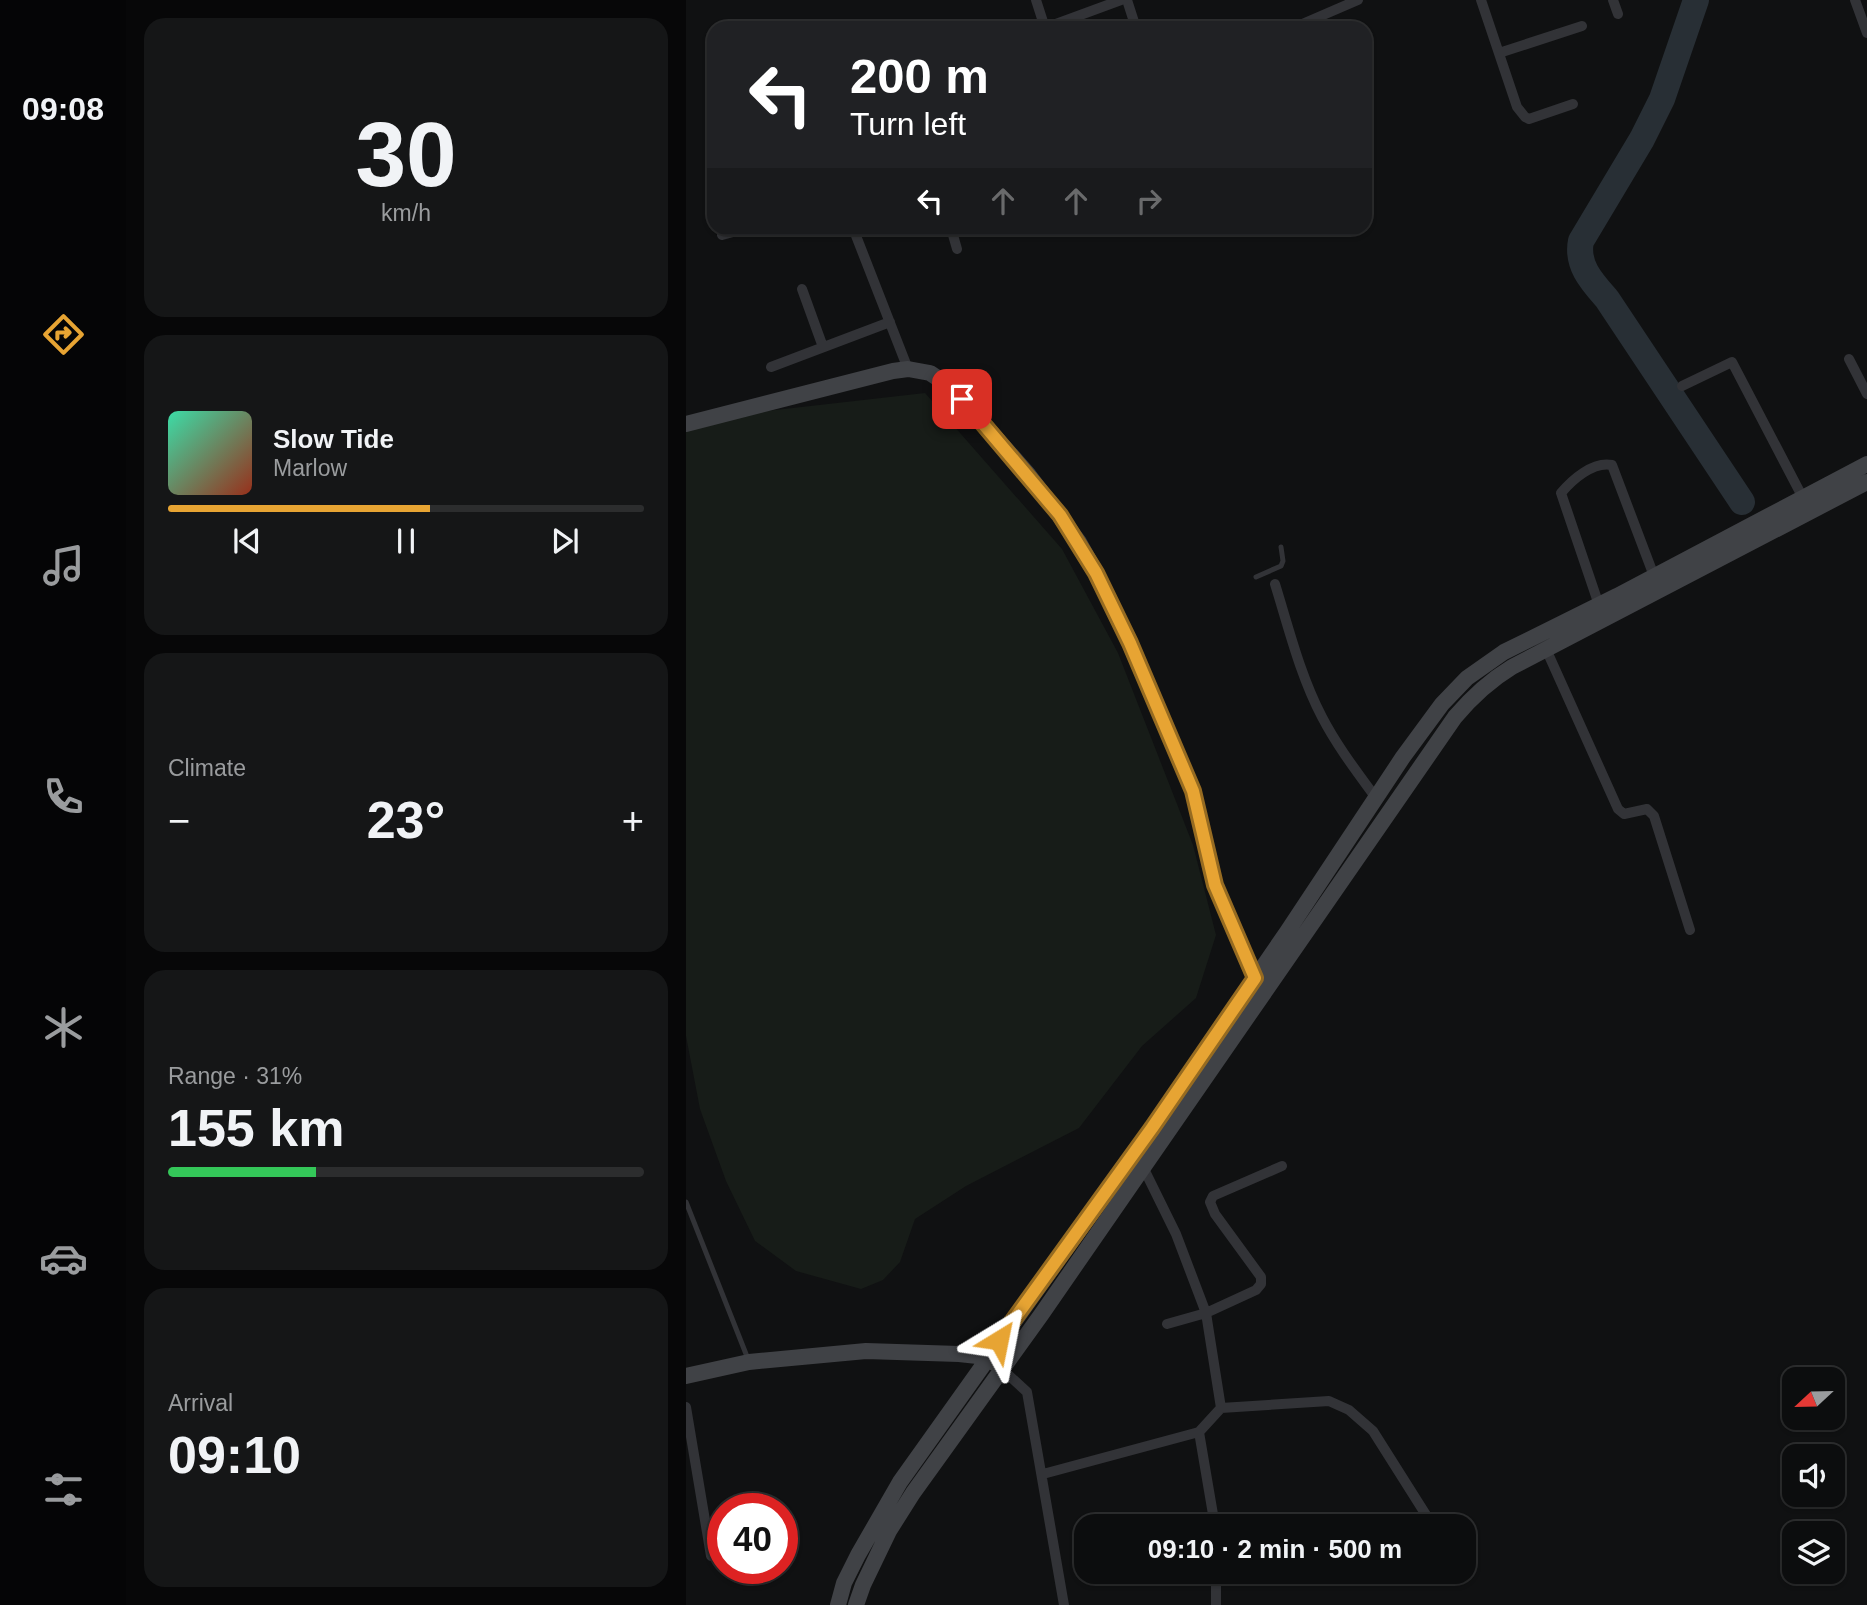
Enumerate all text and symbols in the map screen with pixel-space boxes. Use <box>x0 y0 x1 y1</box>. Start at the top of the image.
icon: left <box>735 49 826 140</box>
text: 200 m <box>850 49 989 103</box>
text: 09:08 <box>22 91 104 127</box>
text: 30 <box>355 104 457 205</box>
text: Turn left <box>850 106 966 142</box>
icon: left <box>911 182 949 220</box>
icon: ahead <box>984 182 1022 220</box>
icon: ahead <box>1057 182 1095 220</box>
icon: right <box>1130 182 1168 220</box>
text: km/h <box>381 200 431 226</box>
icon: directions <box>39 310 88 359</box>
pin <box>932 369 992 429</box>
icon: arrive <box>943 380 981 418</box>
text: Slow Tide <box>273 424 394 454</box>
text: Marlow <box>273 455 347 481</box>
icon: previous <box>228 522 266 560</box>
icon: pause <box>387 522 425 560</box>
icon: next <box>546 522 584 560</box>
icon: music <box>39 541 88 590</box>
text: Climate <box>168 755 246 781</box>
icon: phone <box>39 772 88 821</box>
text: 23° <box>367 791 445 849</box>
text: − <box>168 800 190 842</box>
text: + <box>622 800 644 842</box>
icon: climate <box>39 1003 88 1052</box>
text: Range · 31% <box>168 1063 302 1089</box>
text: 155 km <box>168 1099 344 1157</box>
icon: car <box>39 1234 88 1283</box>
position arrow <box>962 1303 1036 1377</box>
north arrow <box>1782 1367 1844 1430</box>
map controls <box>1782 1367 1845 1584</box>
text: Arrival <box>168 1390 233 1416</box>
text: 09:10 <box>168 1426 301 1484</box>
button: sound <box>1782 1444 1845 1507</box>
icon: filters <box>39 1465 88 1514</box>
speed limit sign: 40 <box>707 1493 798 1584</box>
button: layers <box>1782 1521 1845 1584</box>
text: 09:10 · 2 min · 500 m <box>1148 1534 1402 1564</box>

